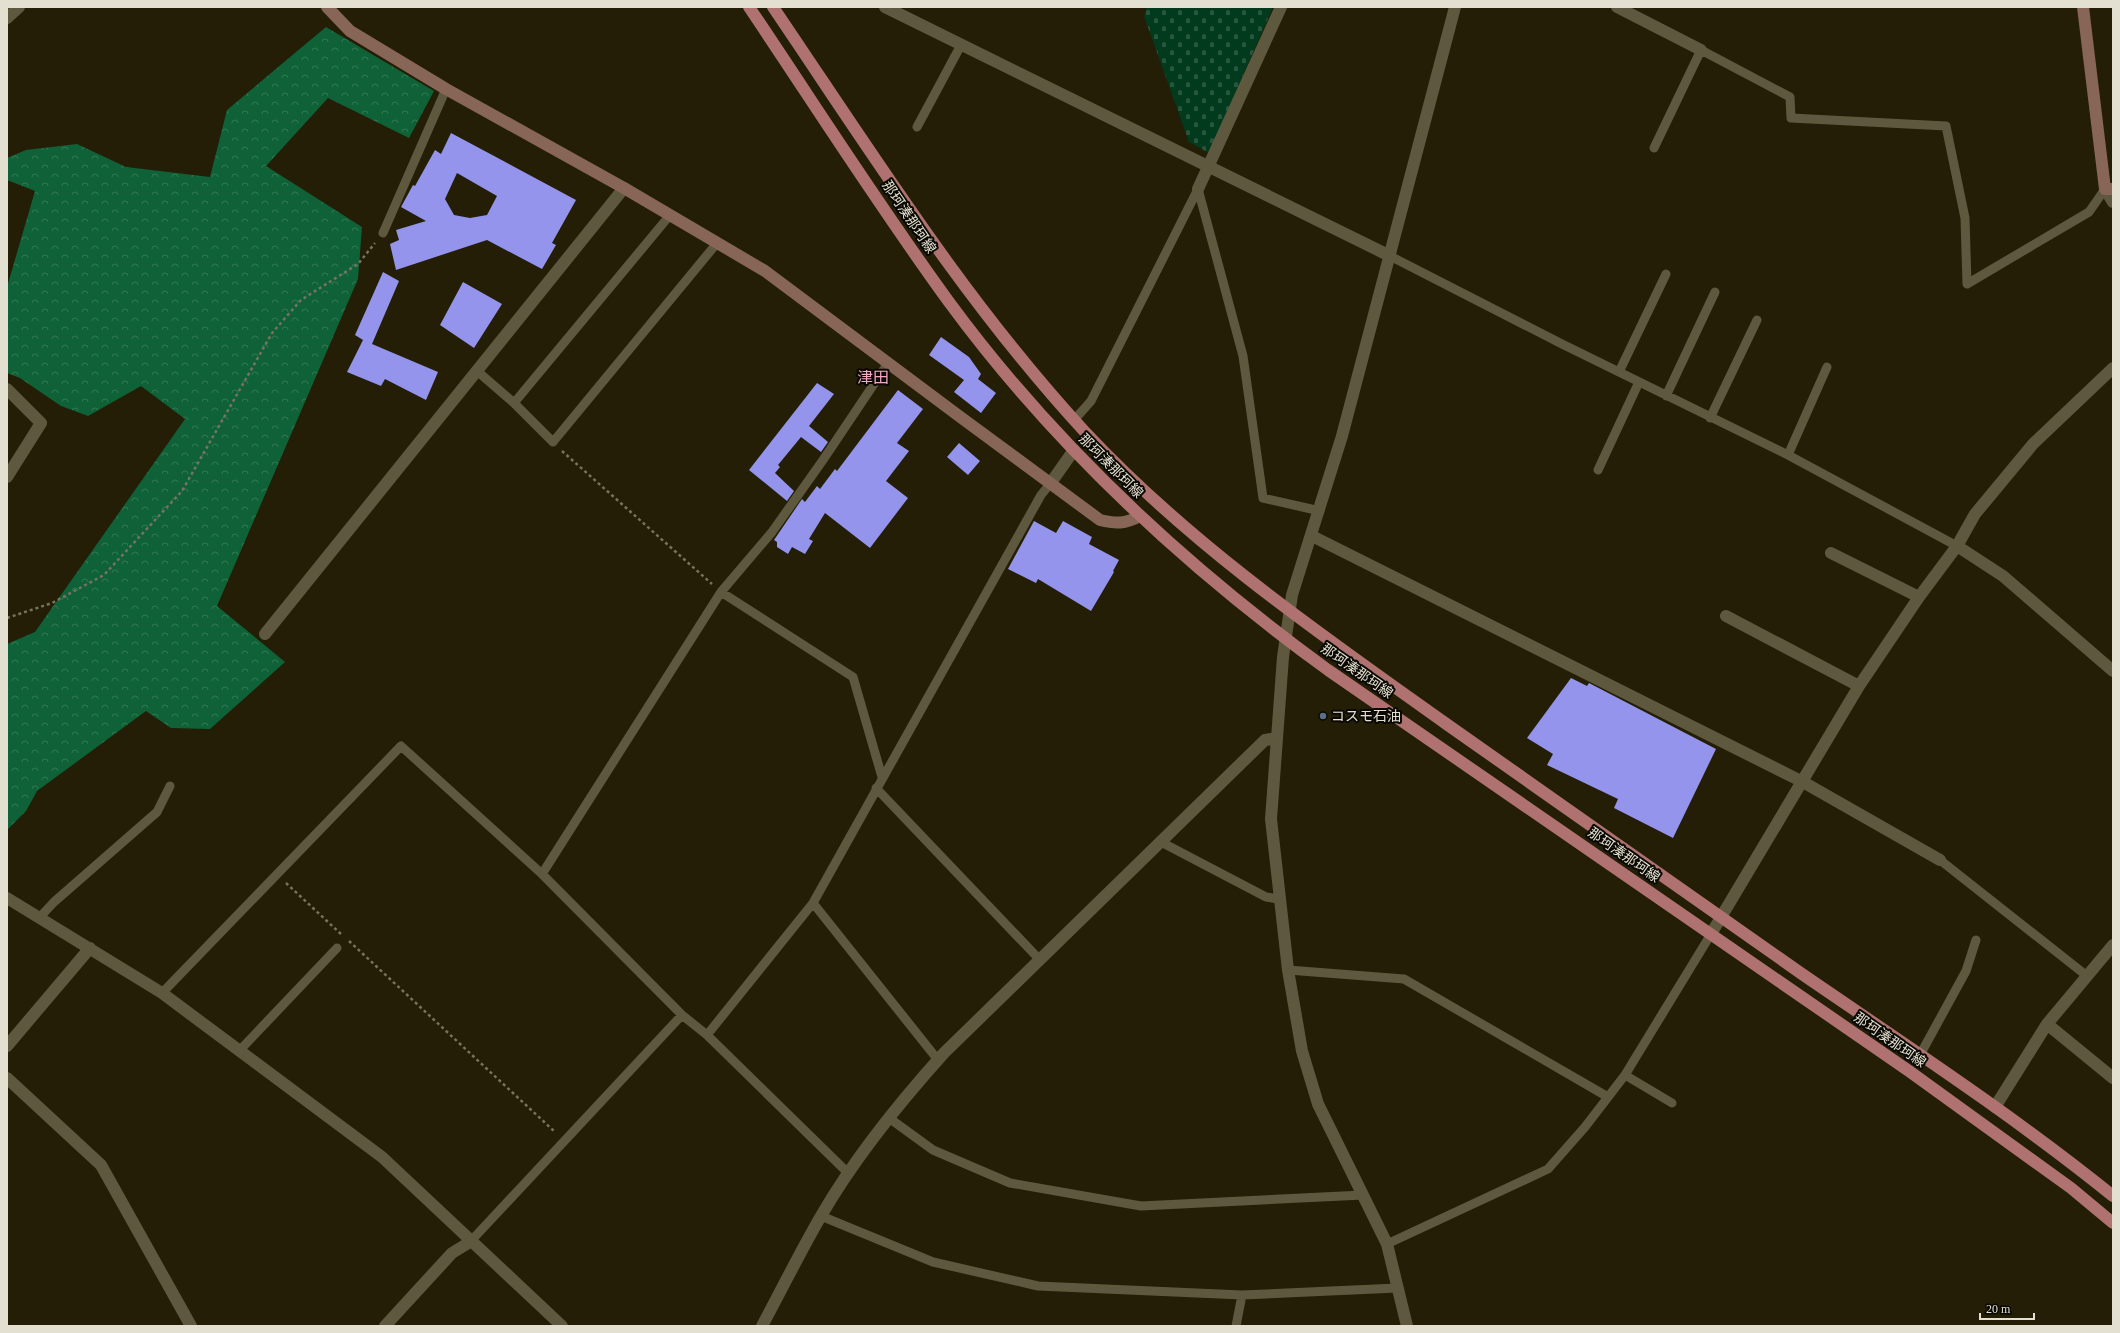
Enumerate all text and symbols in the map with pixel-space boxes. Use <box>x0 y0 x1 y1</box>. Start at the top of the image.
street label: 那珂湊那珂線 <box>879 178 939 256</box>
district label: 津田 <box>857 369 889 386</box>
street label: 那珂湊那珂線 <box>1076 431 1146 501</box>
street label: 那珂湊那珂線 <box>1318 641 1396 701</box>
place label: コスモ石油 <box>1331 709 1401 724</box>
marker: コスモ石油 <box>1318 711 1328 721</box>
street label: 那珂湊那珂線 <box>1585 825 1663 885</box>
street label: 那珂湊那珂線 <box>1851 1010 1929 1070</box>
scale bar <box>1980 1295 2034 1321</box>
text: 20 m <box>1986 1302 2011 1316</box>

